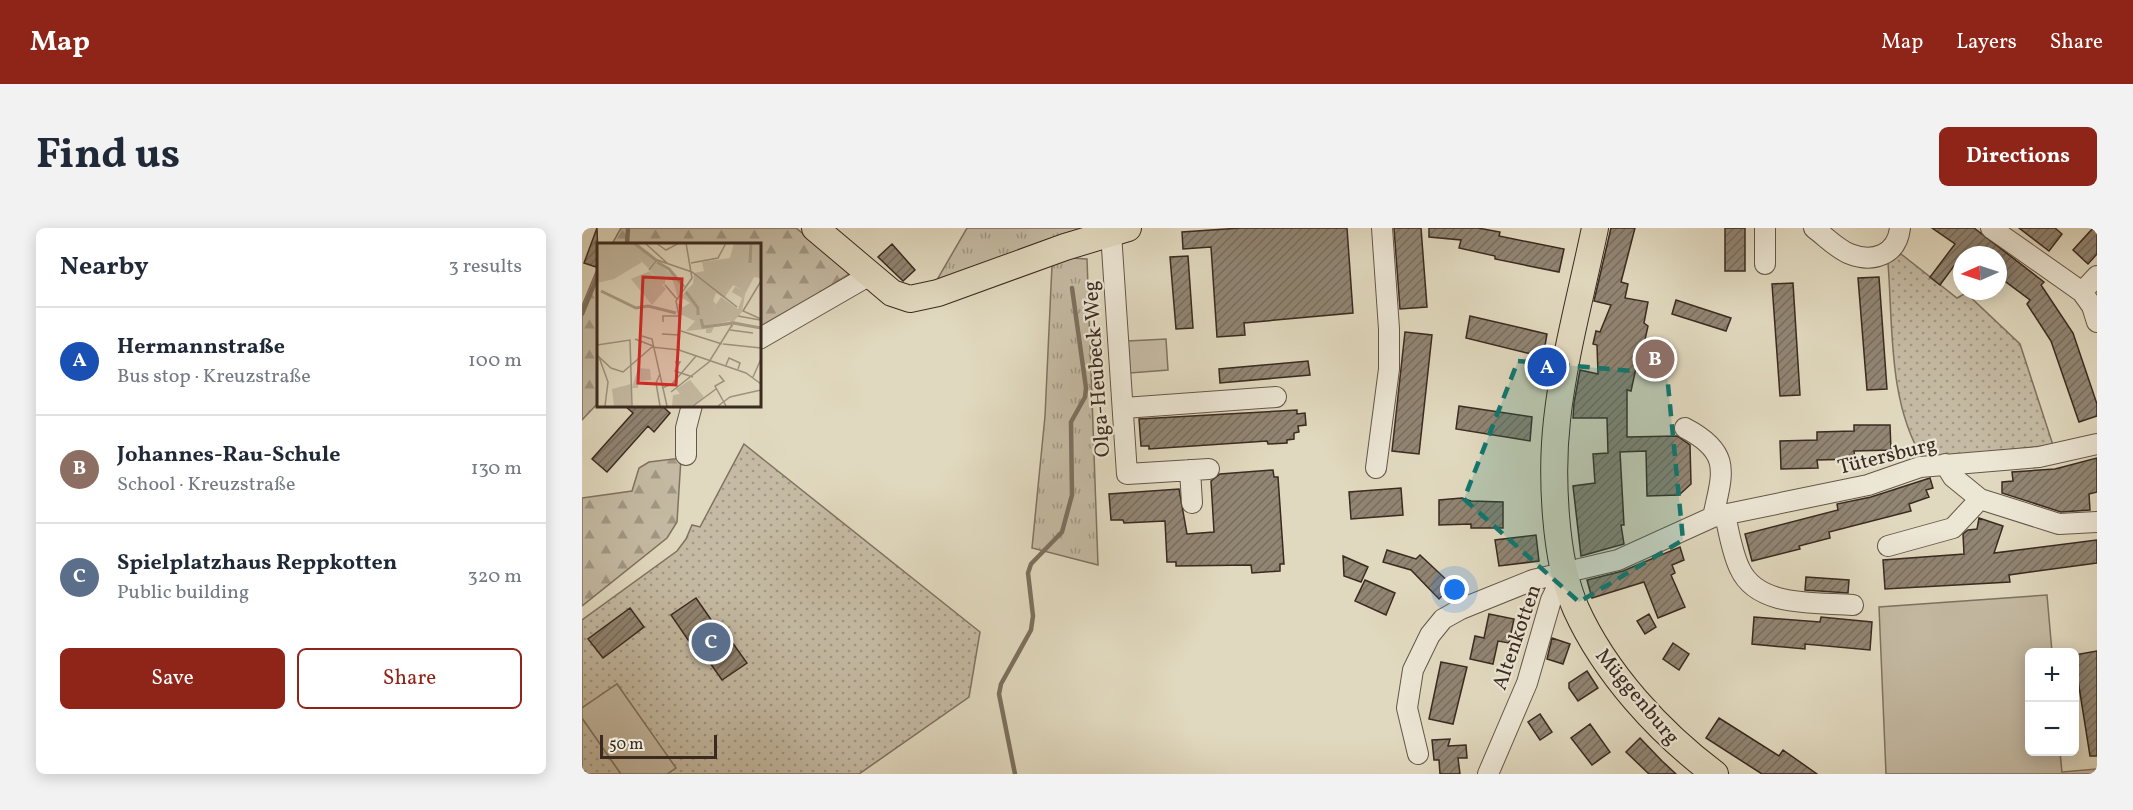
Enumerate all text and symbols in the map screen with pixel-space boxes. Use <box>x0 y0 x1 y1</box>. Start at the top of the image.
text: Map <box>30 23 90 62</box>
text: Map <box>1881 28 1923 57</box>
text: Layers <box>1956 28 2017 57</box>
text: Share <box>2050 28 2103 57</box>
text: Find us <box>36 127 180 186</box>
button: Directions <box>1939 127 2097 186</box>
inset map <box>597 243 760 406</box>
north arrow <box>1953 246 2007 300</box>
text: Nearby <box>60 249 149 285</box>
text: 3 results <box>448 253 522 281</box>
street label: Olga-Heubeck-Weg <box>1077 280 1118 458</box>
text: Hermannstraße <box>117 332 285 363</box>
pin: B <box>1636 336 1674 382</box>
pin: A <box>1528 344 1566 390</box>
text: A <box>72 347 87 375</box>
text: 100 m <box>468 347 522 375</box>
text: Bus stop · Kreuzstraße <box>117 363 311 391</box>
street label: Tütersburg <box>1835 430 1940 483</box>
text: Johannes-Rau-Schule <box>117 440 341 471</box>
text: B <box>73 455 86 483</box>
text: 130 m <box>471 455 522 483</box>
text: School · Kreuzstraße <box>117 471 295 499</box>
text: Spielplatzhaus Reppkotten <box>117 548 397 579</box>
text: C <box>73 563 86 591</box>
text: 320 m <box>467 563 522 591</box>
your location <box>1440 575 1469 604</box>
text: Public building <box>117 579 249 607</box>
street label: Altenkotten <box>1486 581 1549 694</box>
pin: C <box>692 620 730 664</box>
street label: Müggenburg <box>1588 643 1686 751</box>
button: Save <box>60 648 285 709</box>
button: Share <box>297 648 522 709</box>
map controls <box>2025 648 2079 756</box>
button: + <box>2025 648 2079 702</box>
button: − <box>2025 702 2079 756</box>
scale bar <box>600 732 717 760</box>
text: 50 m <box>609 734 643 756</box>

